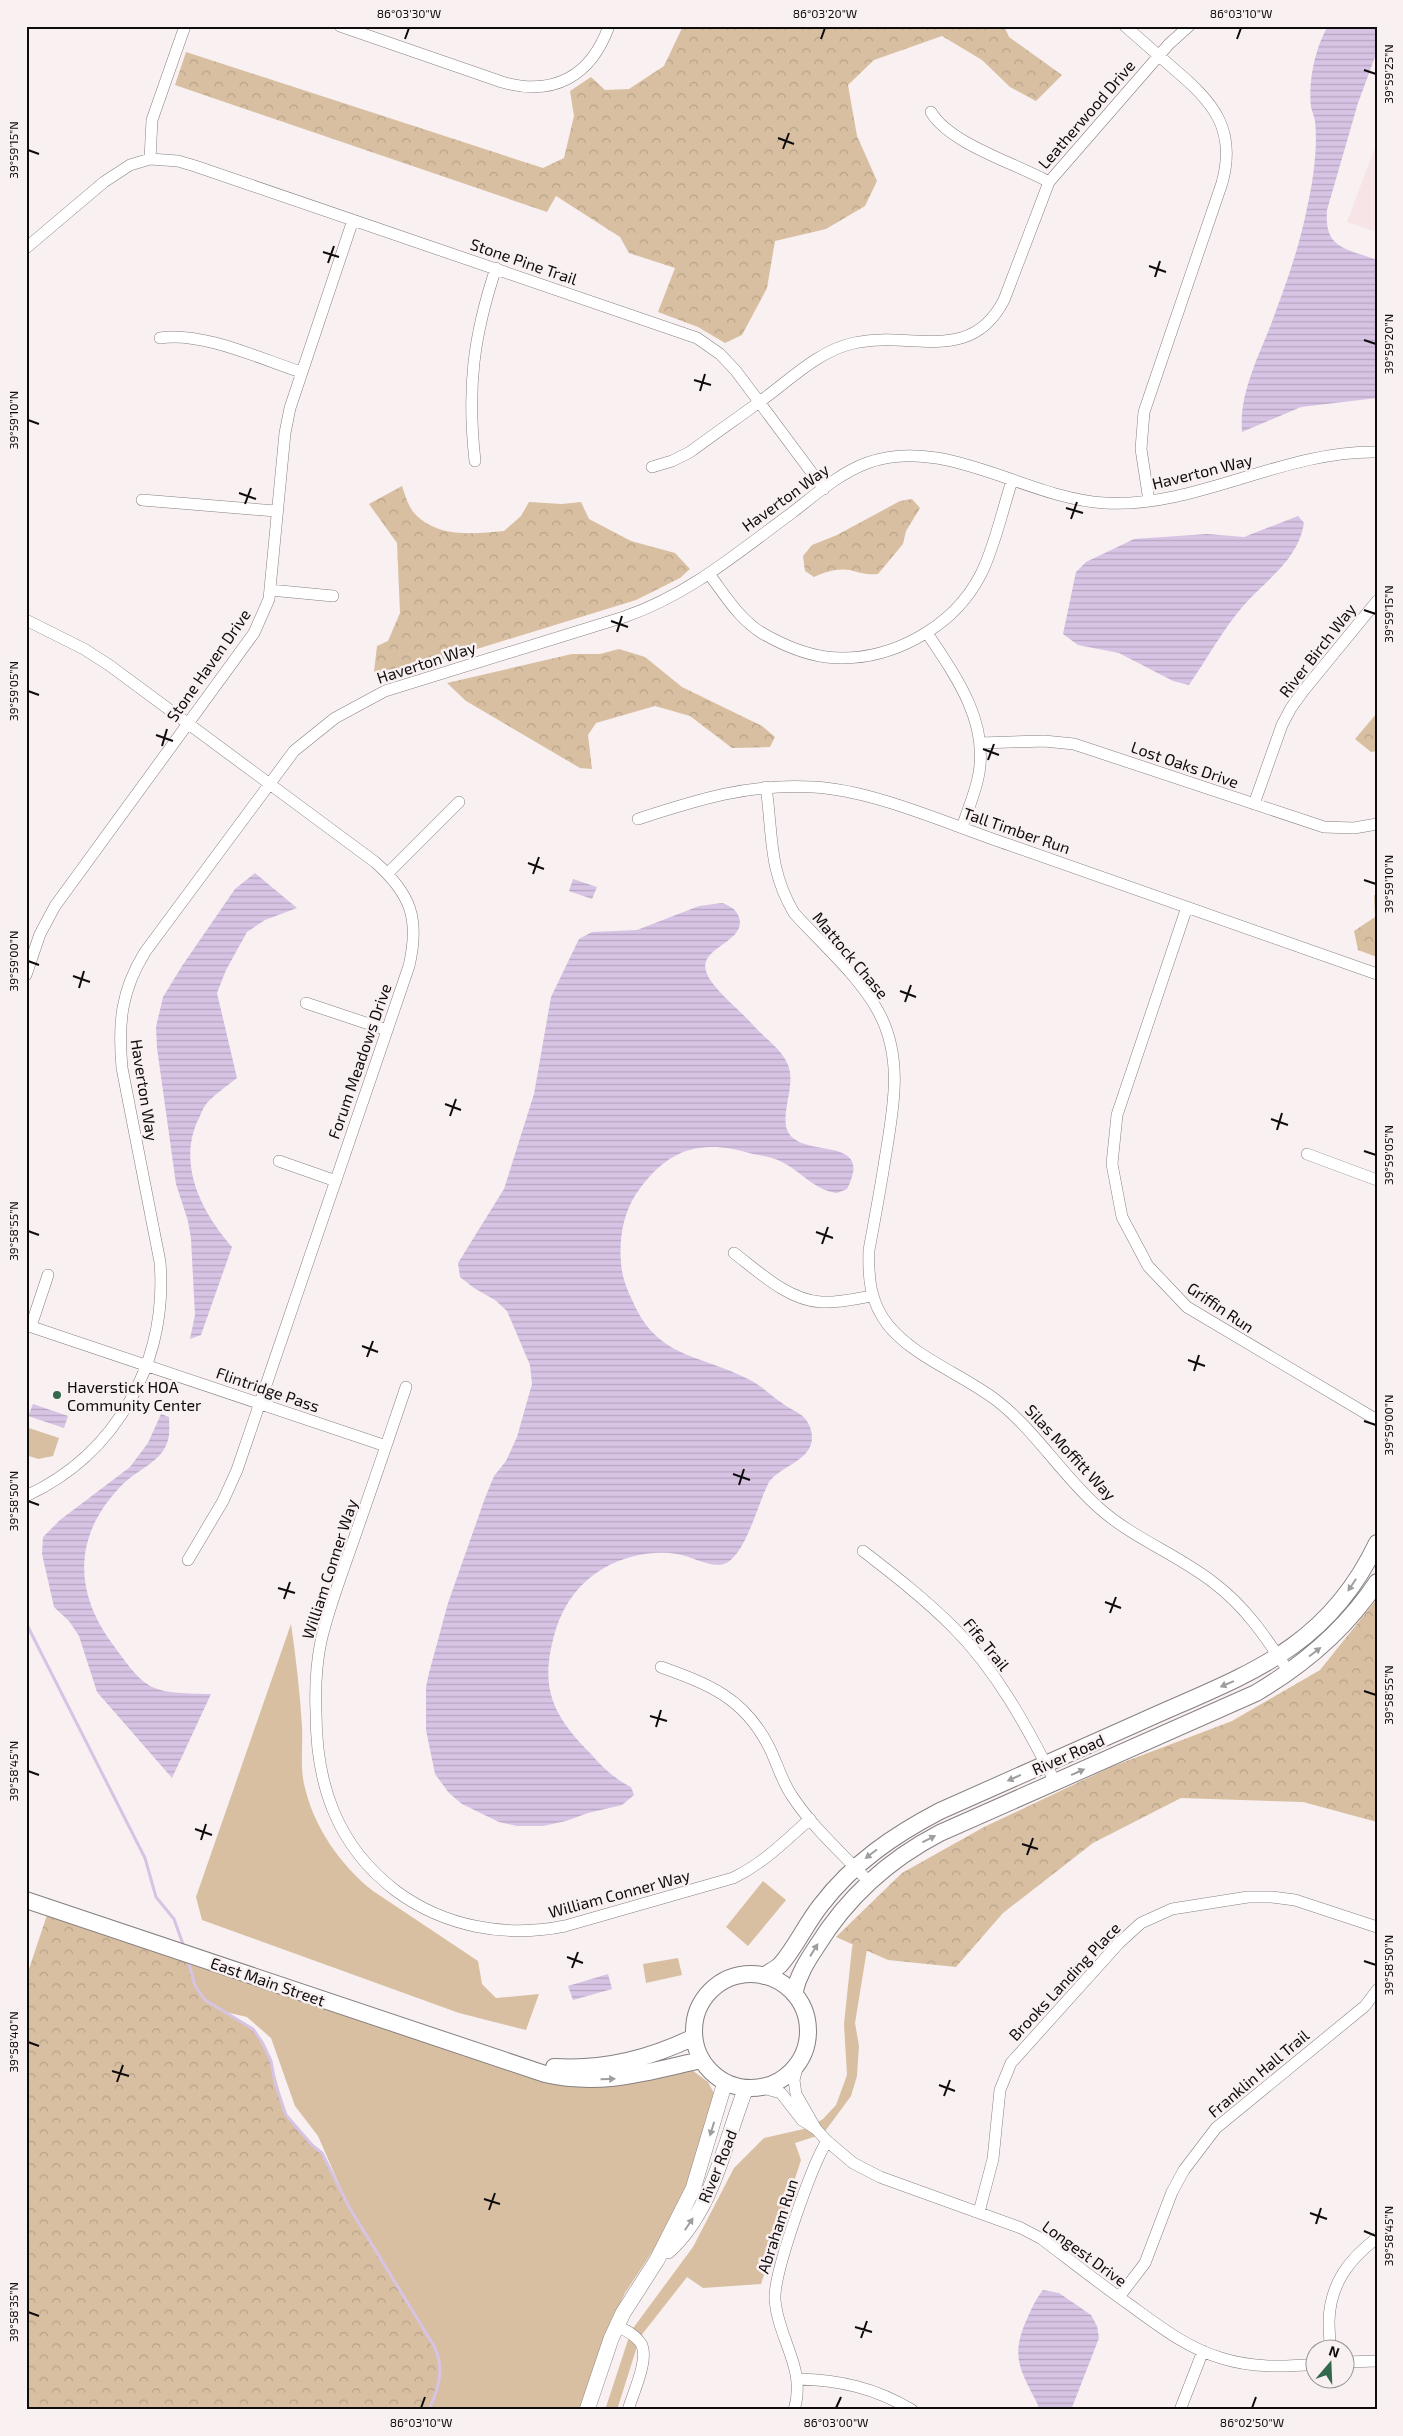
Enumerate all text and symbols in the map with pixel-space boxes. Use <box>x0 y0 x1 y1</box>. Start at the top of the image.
text: 86°03'30"W <box>377 6 441 20</box>
text: 86°03'20"W <box>793 6 857 20</box>
text: 86°03'10"W <box>1210 6 1272 20</box>
text: 39°59'25"N <box>1381 44 1395 104</box>
street label: Leatherwood Drive <box>1034 56 1138 172</box>
text: 39°59'15"N <box>6 121 20 179</box>
street label: Stone Pine Trail <box>468 234 580 288</box>
text: 39°59'20"N <box>1381 314 1395 374</box>
text: 39°59'10"N <box>6 391 20 449</box>
street label: Haverton Way <box>1150 449 1255 493</box>
street label: Haverton Way <box>738 459 833 535</box>
text: 39°59'15"N <box>1381 585 1395 643</box>
street label: River Birch Way <box>1275 599 1360 700</box>
street label: Stone Haven Drive <box>162 605 254 725</box>
street label: Haverton Way <box>374 637 478 687</box>
text: 39°59'05"N <box>6 661 20 721</box>
street label: Lost Oaks Drive <box>1129 737 1241 791</box>
street label: Tall Timber Run <box>961 803 1073 857</box>
text: 39°59'10"N <box>1381 855 1395 913</box>
street label: Mattock Chase <box>809 908 893 1002</box>
text: 39°59'00"N <box>6 931 20 991</box>
street label: Forum Meadows Drive <box>323 981 395 1141</box>
street label: Haverton Way <box>128 1038 163 1143</box>
text: 39°59'05"N <box>1381 1125 1395 1185</box>
text: 39°58'55"N <box>6 1201 20 1261</box>
street label: Griffin Run <box>1184 1278 1258 1336</box>
street label: Flintridge Pass <box>214 1362 322 1416</box>
place label: Haverstick HOA Community Center <box>67 1377 202 1414</box>
marker: Haverstick HOA Community Center <box>51 1389 63 1401</box>
text: 39°59'00"N <box>1381 1395 1395 1455</box>
street label: Silas Moffitt Way <box>1022 1400 1121 1504</box>
text: 39°58'50"N <box>6 1471 20 1531</box>
street label: William Conner Way <box>297 1496 361 1641</box>
one-way arrow <box>1347 1578 1357 1591</box>
street label: Fife Trail <box>960 1614 1014 1674</box>
one-way arrow <box>1308 1646 1321 1657</box>
text: 39°58'55"N <box>1381 1665 1395 1725</box>
one-way arrow <box>1220 1681 1234 1689</box>
street label: River Road <box>1029 1730 1107 1778</box>
text: 39°58'45"N <box>6 1741 20 1801</box>
one-way arrow <box>1071 1767 1085 1775</box>
one-way arrow <box>1007 1774 1021 1782</box>
one-way arrow <box>922 1835 937 1843</box>
one-way arrow <box>865 1848 878 1859</box>
street label: William Conner Way <box>546 1865 692 1921</box>
street label: Brooks Landing Place <box>1004 1918 1124 2044</box>
text: 39°58'50"N <box>1381 1935 1395 1995</box>
one-way arrow <box>809 1943 819 1956</box>
street label: East Main Street <box>208 1953 328 2009</box>
text: 39°58'40"N <box>6 2011 20 2073</box>
street label: Franklin Hall Trail <box>1204 2025 1313 2121</box>
one-way arrow <box>600 2074 616 2082</box>
one-way arrow <box>708 2121 716 2136</box>
street label: River Road <box>694 2127 740 2205</box>
street label: Abraham Run <box>753 2176 801 2276</box>
text: 39°58'45"N <box>1381 2206 1395 2266</box>
street label: Longest Drive <box>1039 2216 1131 2290</box>
one-way arrow <box>684 2217 694 2230</box>
text: 39°58'35"N <box>6 2282 20 2342</box>
north arrow <box>1306 2338 1356 2388</box>
text: N <box>1327 2342 1342 2361</box>
text: 86°03'10"W <box>390 2415 452 2429</box>
text: 86°03'00"W <box>803 2415 869 2429</box>
text: 86°02'50"W <box>1220 2415 1284 2429</box>

